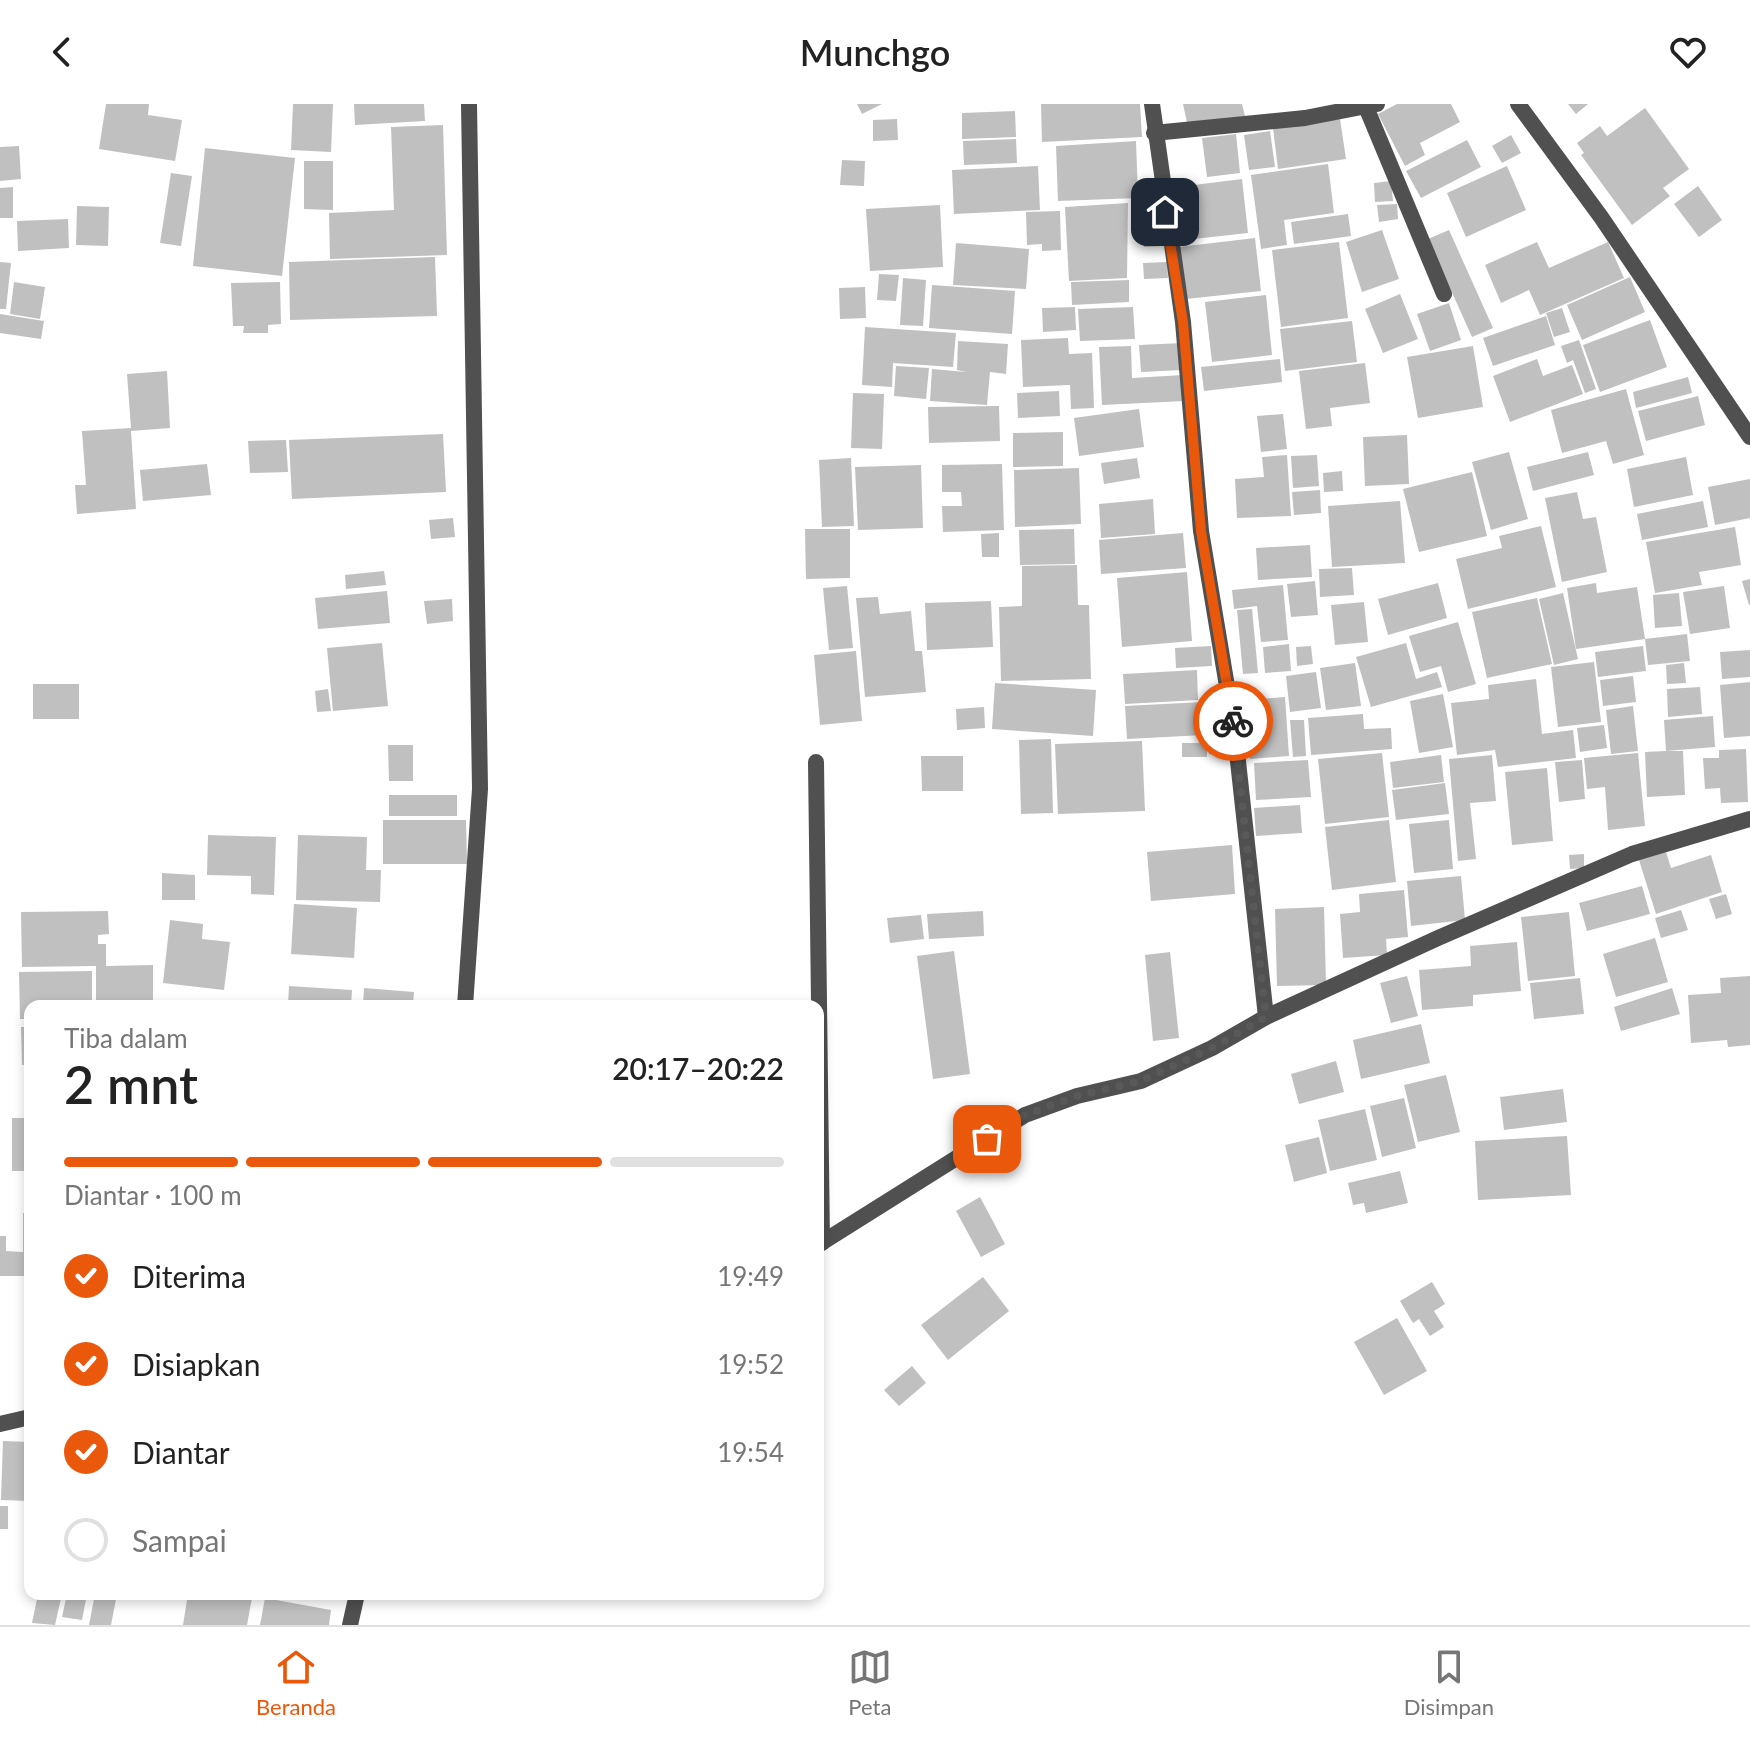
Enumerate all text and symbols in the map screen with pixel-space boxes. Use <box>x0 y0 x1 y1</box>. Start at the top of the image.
icon: back <box>40 30 84 74</box>
text: Munchgo <box>800 30 950 74</box>
icon: heart <box>1666 30 1710 74</box>
pin <box>1131 178 1199 246</box>
icon: home <box>1143 190 1187 234</box>
courier <box>1193 681 1273 761</box>
icon: bike <box>1211 699 1255 743</box>
text: Tiba dalam <box>64 1022 188 1054</box>
text: 20:17–20:22 <box>612 1050 784 1086</box>
text: 2 mnt <box>64 1053 198 1115</box>
pin <box>953 1105 1021 1173</box>
icon: bag <box>965 1117 1009 1161</box>
text: Diantar · 100 m <box>64 1179 242 1211</box>
icon: check <box>64 1254 108 1298</box>
text: Diterima <box>132 1258 246 1294</box>
text: 19:49 <box>717 1260 784 1292</box>
icon: check <box>64 1342 108 1386</box>
text: Disiapkan <box>132 1346 261 1382</box>
text: 19:52 <box>717 1348 784 1380</box>
icon: check <box>64 1430 108 1474</box>
text: Diantar <box>132 1434 230 1470</box>
text: 19:54 <box>717 1436 784 1468</box>
text: Sampai <box>132 1522 227 1558</box>
tab: Beranda <box>256 1645 336 1720</box>
tab: Peta <box>848 1645 892 1720</box>
tab: Disimpan <box>1404 1645 1494 1720</box>

